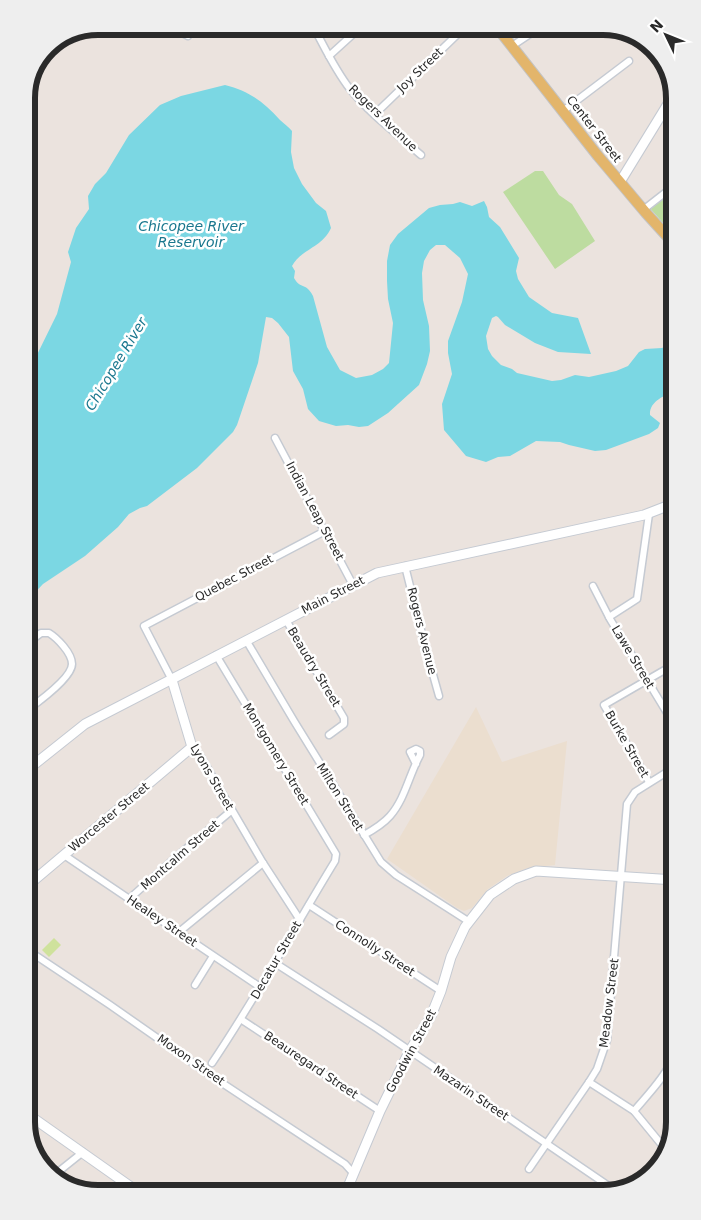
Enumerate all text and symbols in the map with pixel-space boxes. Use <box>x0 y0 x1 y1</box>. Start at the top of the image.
north arrow <box>641 10 691 60</box>
text: N <box>647 16 666 36</box>
street label: Joy Street <box>393 45 446 96</box>
street label: Rogers Avenue <box>346 82 420 154</box>
street label: Center Street <box>564 93 625 165</box>
water label: Chicopee River Reservoir <box>138 218 245 250</box>
water label: Chicopee River <box>82 314 151 413</box>
street label: Indian Leap Street <box>283 459 347 563</box>
street label: Quebec Street <box>193 551 276 604</box>
street label: Main Street <box>299 573 367 617</box>
street label: Rogers Avenue <box>404 586 440 676</box>
street label: Lawe Street <box>609 623 658 692</box>
street label: Beaudry Street <box>285 625 343 710</box>
street label: Montgomery Street <box>240 701 312 808</box>
street label: Burke Street <box>602 708 652 780</box>
street label: Lyons Street <box>187 741 237 813</box>
street label: Milton Street <box>314 761 366 834</box>
street label: Worcester Street <box>66 779 152 855</box>
street label: Montcalm Street <box>138 817 222 893</box>
street label: Healey Street <box>124 892 200 950</box>
street label: Connolly Street <box>332 917 418 979</box>
street label: Decatur Street <box>248 918 304 1002</box>
street label: Meadow Street <box>597 957 621 1049</box>
street label: Goodwin Street <box>383 1007 439 1095</box>
street label: Beauregard Street <box>261 1028 361 1102</box>
street label: Moxon Street <box>155 1032 228 1089</box>
street label: Mazarin Street <box>431 1063 511 1123</box>

